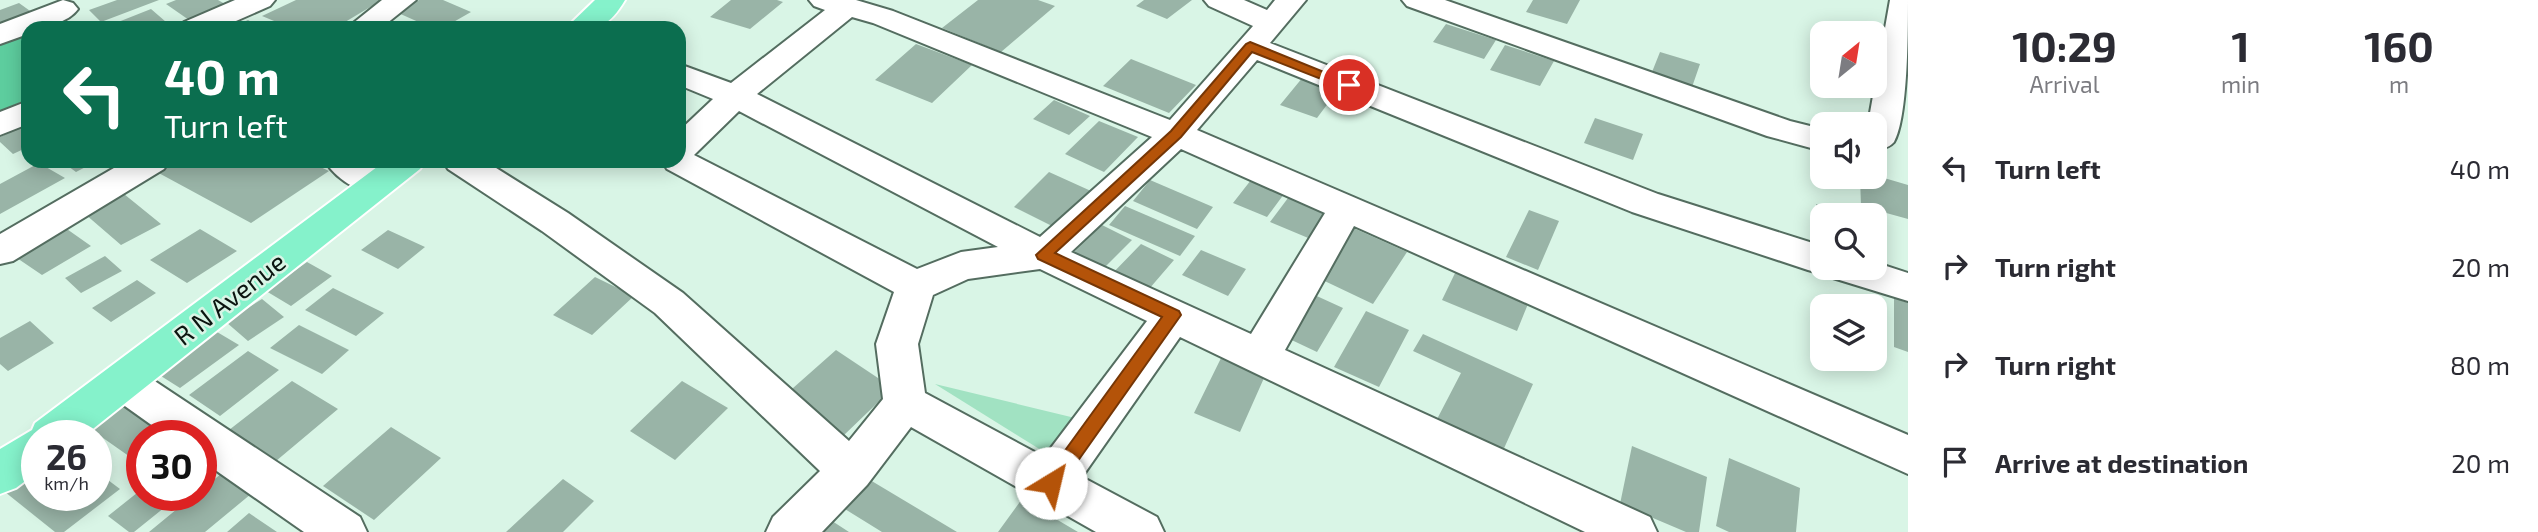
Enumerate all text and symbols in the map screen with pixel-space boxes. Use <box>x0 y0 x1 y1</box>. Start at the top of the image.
text: 10:29 <box>2012 20 2117 70</box>
text: 1 <box>2232 20 2250 70</box>
text: 160 <box>2364 20 2434 70</box>
north arrow <box>1810 21 1886 98</box>
map controls <box>1810 21 1887 371</box>
text: 40 m <box>164 46 280 105</box>
icon: left <box>49 49 140 140</box>
pin <box>1319 55 1379 115</box>
icon: arrive <box>1330 66 1368 104</box>
text: Arrival <box>2029 70 2099 98</box>
text: min <box>2221 70 2260 98</box>
text: m <box>2389 70 2409 98</box>
text: Turn left <box>164 106 288 144</box>
button: sound <box>1810 112 1887 189</box>
icon: left <box>1936 149 1974 187</box>
text: Turn left <box>1995 153 2101 184</box>
text: 40 m <box>2450 153 2510 184</box>
button: search <box>1810 203 1887 280</box>
street label: R N Avenue <box>167 245 291 351</box>
icon: right <box>1936 247 1974 285</box>
text: Turn right <box>1995 251 2116 282</box>
text: 20 m <box>2451 251 2510 282</box>
button: layers <box>1810 294 1887 371</box>
icon: right <box>1936 345 1974 383</box>
text: Turn right <box>1995 349 2116 380</box>
text: 80 m <box>2450 349 2510 380</box>
speed limit sign: 30 <box>126 420 217 511</box>
text: 26 <box>46 435 87 477</box>
icon: arrive <box>1936 443 1974 481</box>
position arrow <box>1014 446 1088 520</box>
text: Arrive at destination <box>1995 447 2248 478</box>
text: 20 m <box>2451 447 2510 478</box>
text: km/h <box>44 472 89 494</box>

